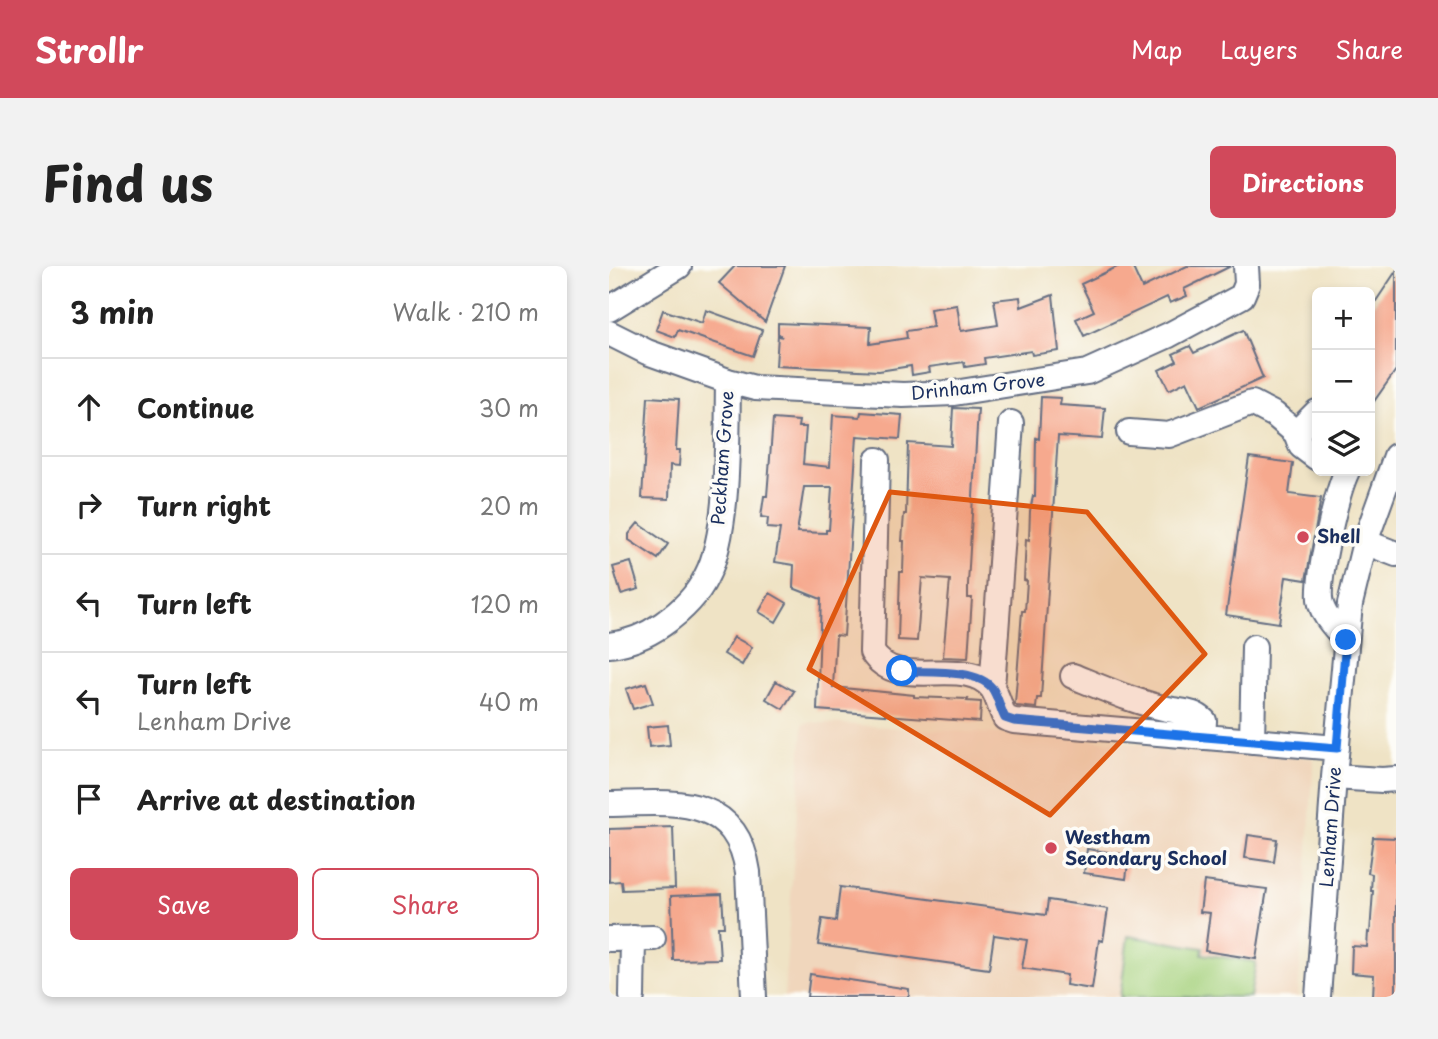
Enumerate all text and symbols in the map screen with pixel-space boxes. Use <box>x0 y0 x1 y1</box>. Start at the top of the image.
text: Strollr <box>35 24 144 74</box>
text: Map <box>1131 31 1182 67</box>
text: Layers <box>1220 31 1297 67</box>
text: Share <box>1335 31 1403 67</box>
text: Find us <box>42 145 213 219</box>
button: Directions <box>1210 146 1396 218</box>
map controls <box>1312 287 1375 476</box>
button: + <box>1312 287 1375 350</box>
text: 3 min <box>70 289 155 334</box>
text: Walk · 210 m <box>392 294 539 329</box>
button: − <box>1312 350 1375 413</box>
street label: Drinham Grove <box>910 365 1046 406</box>
icon: ahead <box>70 388 108 426</box>
text: Continue <box>137 388 254 427</box>
text: 30 m <box>478 390 539 425</box>
street label: Peckham Grove <box>703 390 740 526</box>
button: layers <box>1312 413 1375 476</box>
icon: right <box>70 486 108 524</box>
text: Turn right <box>137 486 271 525</box>
text: 20 m <box>480 488 539 523</box>
place label: Shell <box>1317 522 1360 549</box>
marker: Shell <box>1295 529 1311 545</box>
icon: left <box>70 584 108 622</box>
text: Turn left <box>137 584 252 623</box>
text: 120 m <box>471 586 539 621</box>
route end <box>1330 624 1361 655</box>
route start <box>886 655 917 686</box>
text: Turn left <box>137 664 252 703</box>
icon: left <box>70 682 108 720</box>
text: 40 m <box>479 684 539 719</box>
text: Lenham Drive <box>137 703 292 738</box>
street label: Lenham Drive <box>1312 766 1347 888</box>
icon: arrive <box>70 780 108 818</box>
text: Arrive at destination <box>137 780 416 819</box>
place label: Westham Secondary School <box>1065 823 1227 871</box>
marker: Westham Secondary School <box>1043 840 1059 856</box>
button: Save <box>70 868 298 940</box>
button: Share <box>312 868 539 940</box>

